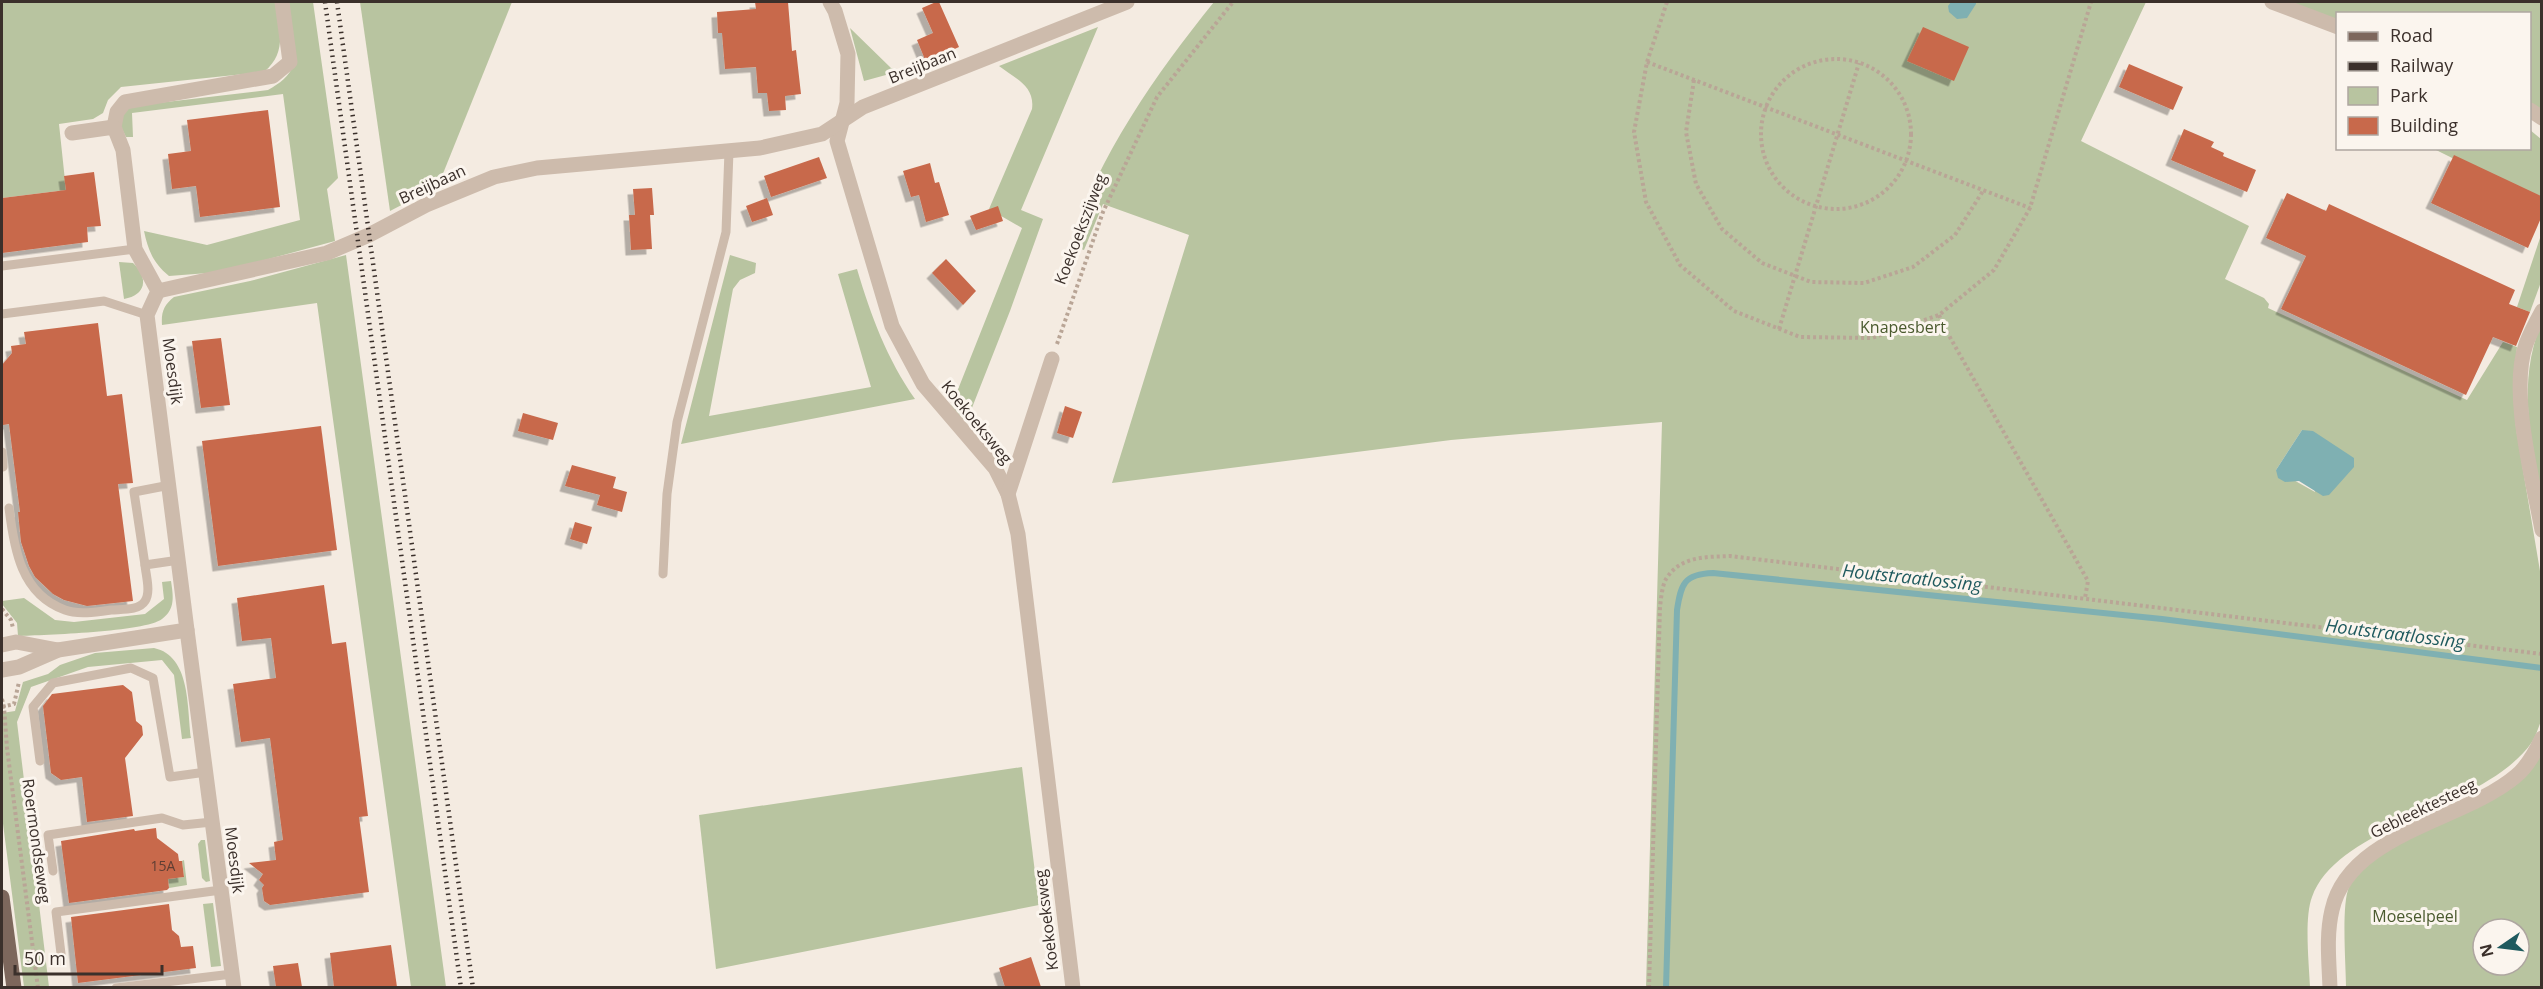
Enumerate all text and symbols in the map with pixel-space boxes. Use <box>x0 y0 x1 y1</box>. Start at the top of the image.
legend <box>2336 12 2531 150</box>
text: Road <box>2390 23 2433 47</box>
street label: Breijbaan <box>885 41 959 89</box>
text: Railway <box>2390 53 2454 77</box>
text: Park <box>2390 83 2428 107</box>
text: Building <box>2390 113 2458 137</box>
street label: Breijbaan <box>395 159 469 209</box>
street label: Koekoekszijweg <box>1049 170 1111 288</box>
park label: Knapesbert <box>1860 316 1946 338</box>
street label: Moesdijk <box>157 336 189 406</box>
street label: Koekoeksweg <box>937 376 1018 469</box>
water label: Houtstraatlossing <box>1841 558 1984 596</box>
water label: Houtstraatlossing <box>2324 613 2467 654</box>
street label: Gebleektesteeg <box>2366 773 2480 843</box>
street label: Roermondseweg <box>17 777 57 905</box>
street label: Moesdijk <box>220 825 250 895</box>
house number: 15A <box>151 856 176 875</box>
street label: Koekoeksweg <box>1029 868 1063 972</box>
park label: Moeselpeel <box>2372 905 2458 927</box>
north arrow <box>2471 917 2531 977</box>
scale bar <box>15 938 162 976</box>
text: N <box>2474 942 2499 960</box>
text: 50 m <box>24 946 66 970</box>

